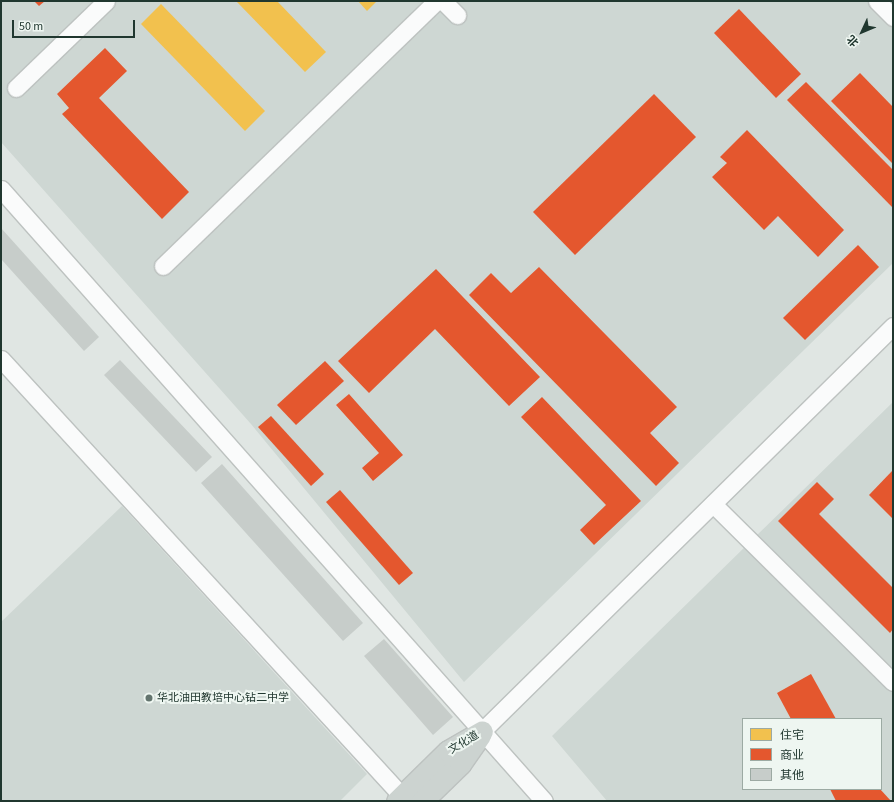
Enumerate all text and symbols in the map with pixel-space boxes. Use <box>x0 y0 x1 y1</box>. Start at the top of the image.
scale bar <box>14 12 137 38</box>
north arrow <box>842 12 882 52</box>
text: 50 m <box>19 18 43 35</box>
text: 北 <box>844 32 862 50</box>
place label: 华北油田教培中心钻二中学 <box>157 691 289 705</box>
marker: 华北油田教培中心钻二中学 <box>144 693 154 703</box>
legend <box>742 718 882 790</box>
text: 住宅 <box>780 727 804 744</box>
street label: 文化道 <box>446 729 482 757</box>
text: 商业 <box>780 747 804 764</box>
text: 其他 <box>780 767 804 784</box>

